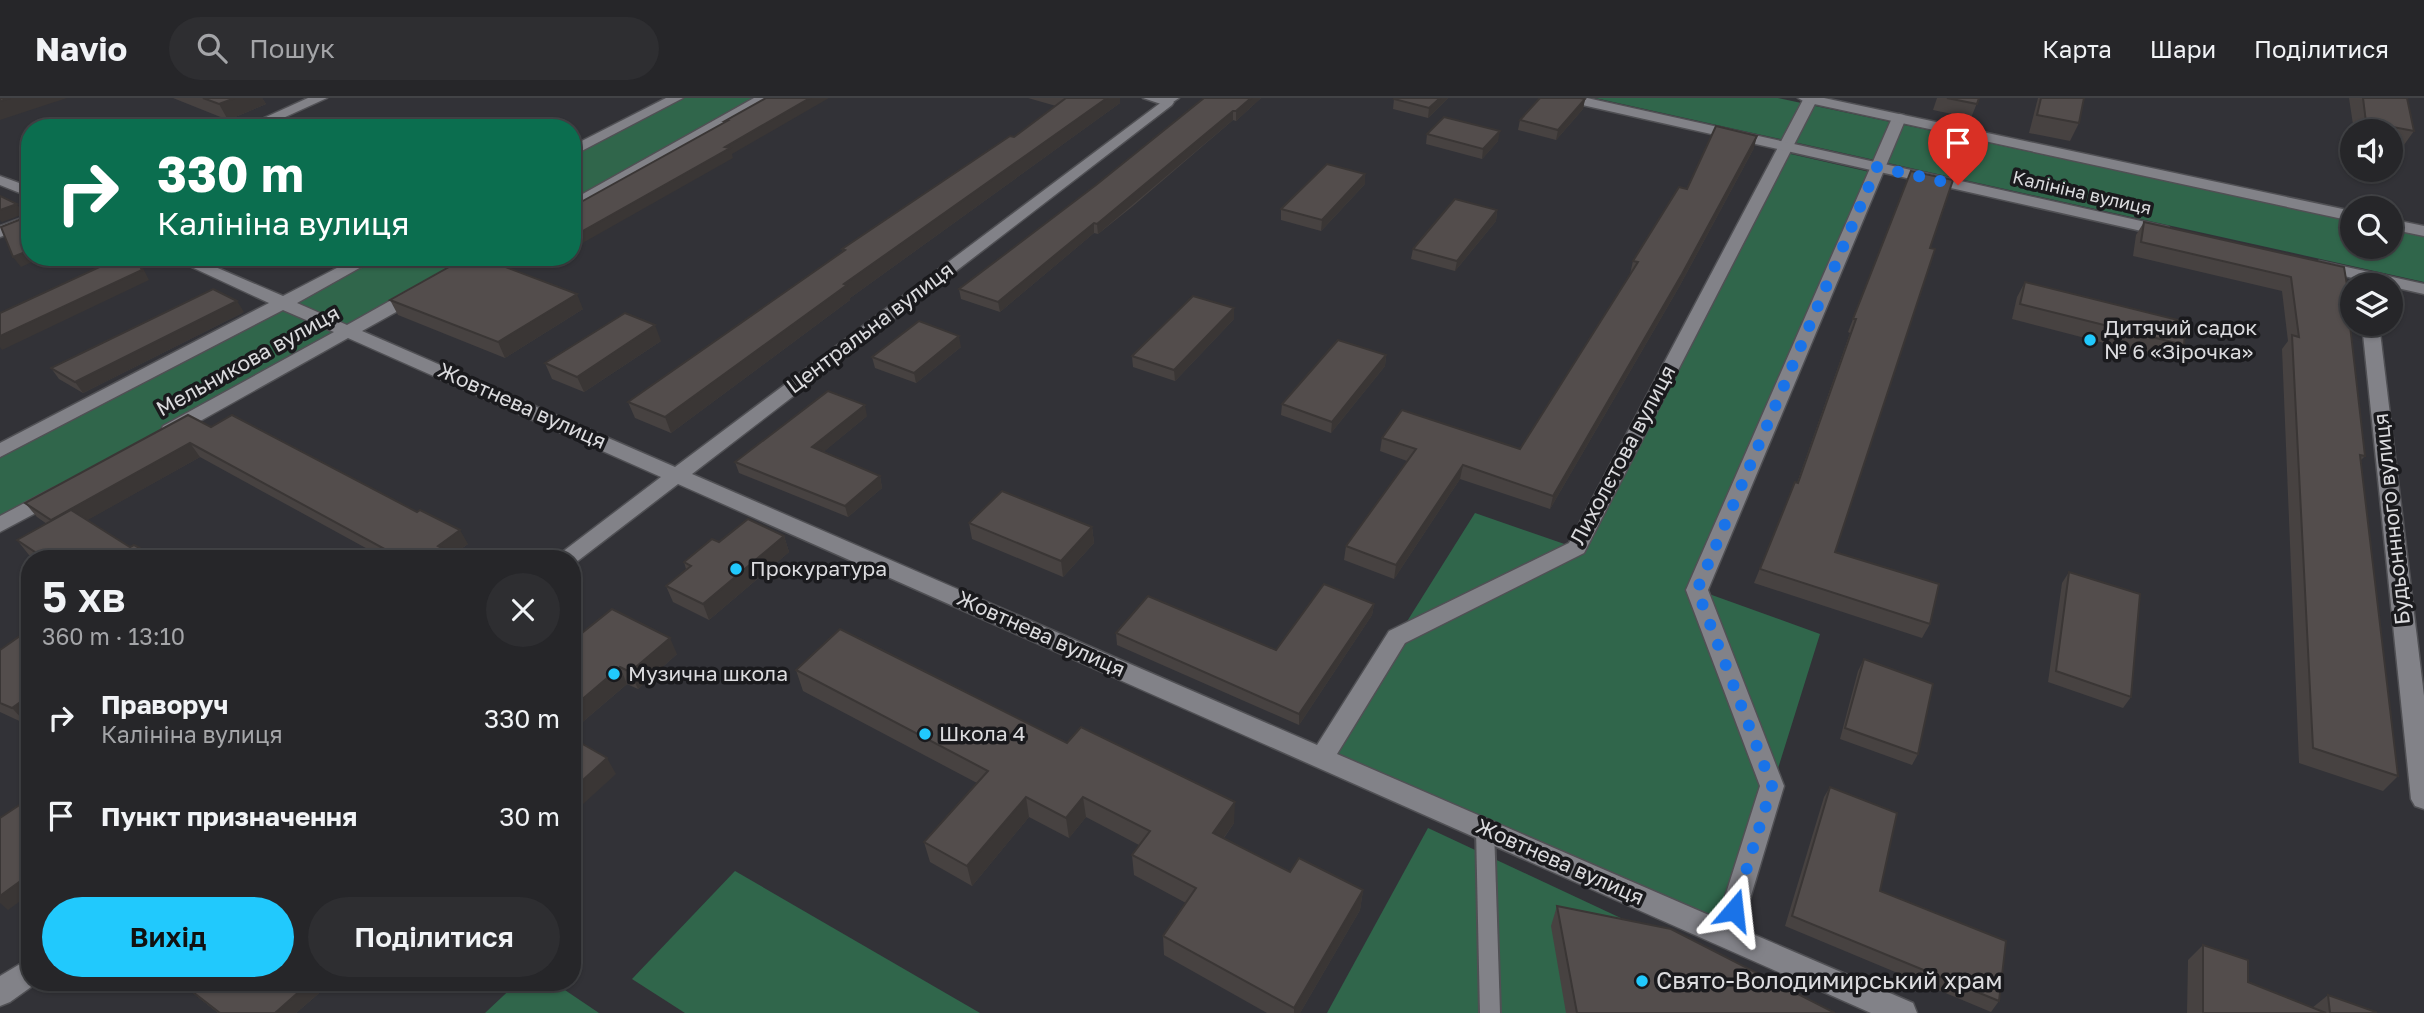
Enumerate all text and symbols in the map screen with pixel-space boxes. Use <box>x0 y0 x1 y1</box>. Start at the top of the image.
search box <box>169 17 659 80</box>
text: Navio <box>35 29 127 68</box>
icon: search <box>193 29 231 67</box>
text: Пошук <box>249 33 335 64</box>
text: Карта <box>2042 34 2112 63</box>
text: Шари <box>2150 34 2216 63</box>
text: Поділитися <box>2254 34 2389 63</box>
pin <box>1928 113 1988 185</box>
map controls <box>2340 119 2403 336</box>
button: sound <box>2340 119 2403 182</box>
icon: arrive <box>1939 124 1977 162</box>
text: 330 m <box>157 144 304 203</box>
icon: right <box>42 147 133 238</box>
street label: Калініна вулиця <box>2011 165 2154 219</box>
button: search <box>2340 196 2403 259</box>
text: Калініна вулиця <box>157 204 410 242</box>
street label: Центральна вулиця <box>781 256 958 398</box>
button: layers <box>2340 273 2403 336</box>
street label: Мельникова вулиця <box>151 299 344 421</box>
place label: Дитячий садок № 6 «Зірочка» <box>2104 314 2257 364</box>
marker: Дитячий садок № 6 «Зірочка» <box>2082 332 2098 348</box>
street label: Жовтнева вулиця <box>434 356 611 454</box>
street label: Лихолєтова вулиця <box>1564 360 1681 549</box>
street label: Будьоннного вулиця <box>2367 412 2415 626</box>
place label: Прокуратура <box>750 555 887 581</box>
marker: Прокуратура <box>728 561 744 577</box>
text: 5 хв <box>42 571 126 621</box>
button: close <box>486 573 560 647</box>
street label: Жовтнева вулиця <box>953 584 1130 682</box>
text: 360 m · 13:10 <box>42 622 185 650</box>
place label: Музична школа <box>628 660 788 686</box>
marker: Музична школа <box>606 666 622 682</box>
text: Праворуч <box>101 689 229 720</box>
icon: right <box>42 699 80 737</box>
text: 330 m <box>484 703 560 734</box>
text: Калініна вулиця <box>101 720 283 748</box>
place label: Школа 4 <box>939 720 1026 746</box>
marker: Школа 4 <box>917 726 933 742</box>
icon: arrive <box>42 797 80 835</box>
text: Пункт призначення <box>101 801 357 832</box>
text: 30 m <box>499 801 560 832</box>
street label: Жовтнева вулиця <box>1472 812 1649 910</box>
position arrow <box>1697 873 1771 947</box>
button: Вихід <box>42 897 294 977</box>
button: Поділитися <box>308 897 560 977</box>
place label: Свято-Володимирський храм <box>1656 965 2002 994</box>
marker: Свято-Володимирський храм <box>1634 973 1650 989</box>

